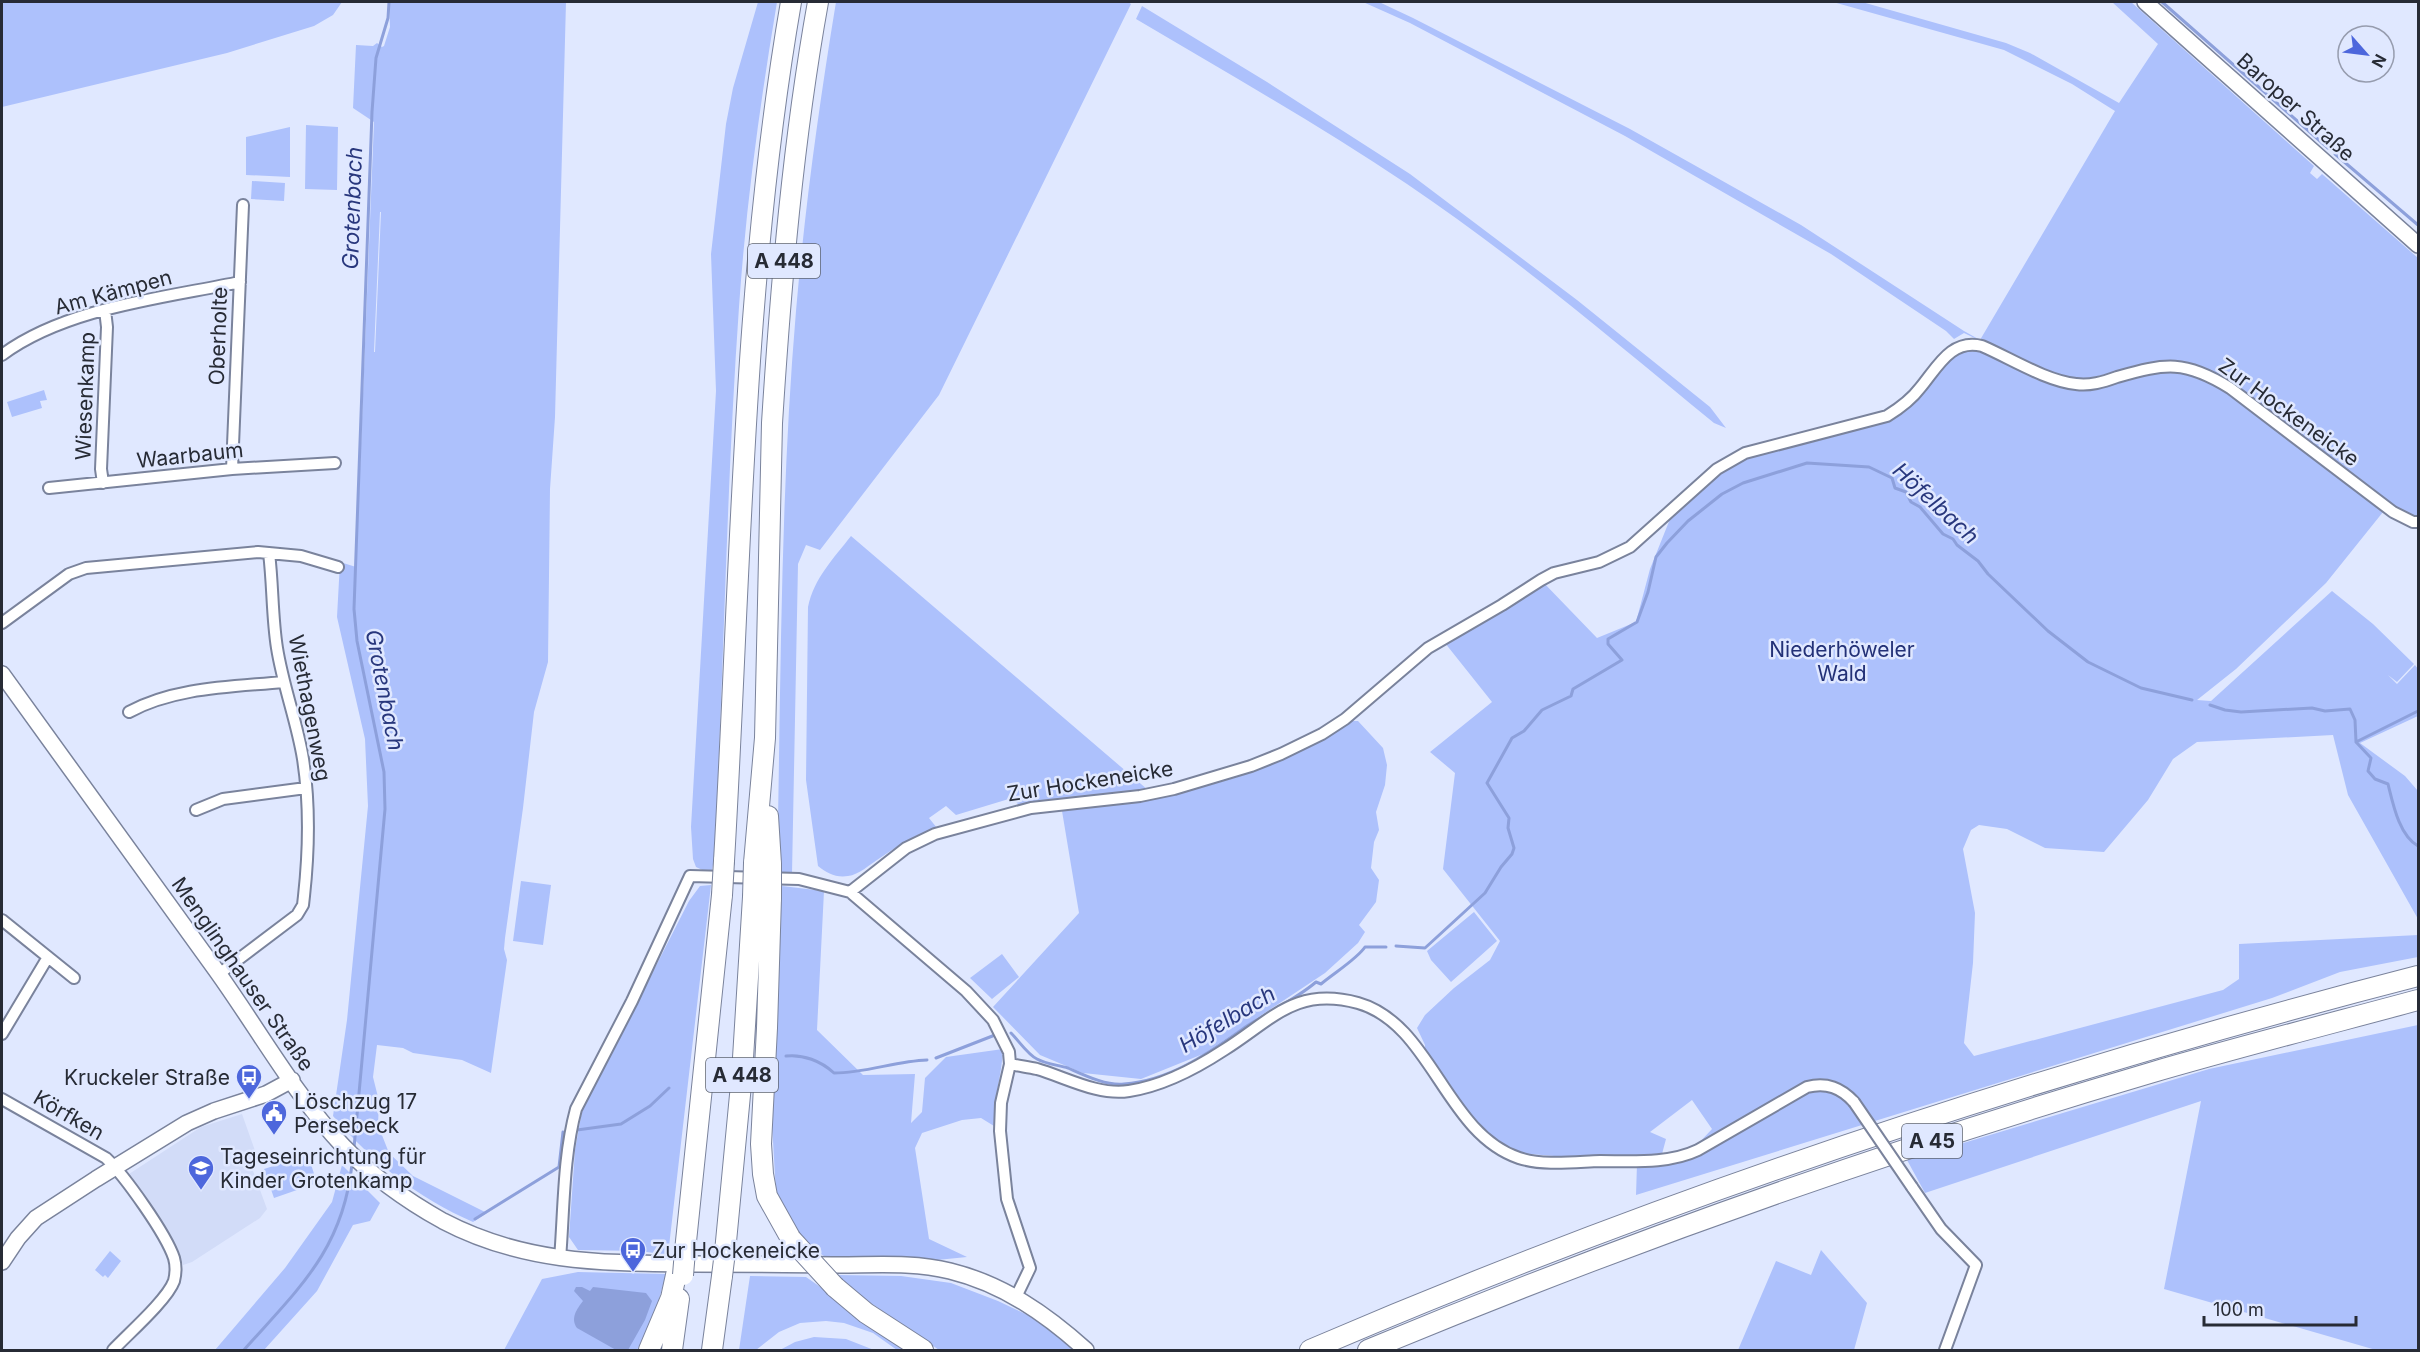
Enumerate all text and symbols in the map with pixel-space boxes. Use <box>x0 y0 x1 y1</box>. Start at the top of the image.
north arrow <box>2336 24 2396 84</box>
street label: Baroper Straße <box>2232 48 2360 166</box>
text: N <box>2368 51 2391 71</box>
water label: Grotenbach <box>337 146 367 270</box>
road number: A 448 <box>748 244 820 278</box>
street label: Am Kämpen <box>52 264 174 320</box>
street label: Oberholte <box>204 286 232 386</box>
street label: Wiesenkamp <box>70 331 100 461</box>
street label: Zur Hockeneicke <box>2214 353 2364 471</box>
street label: Waarbaum <box>135 437 245 473</box>
water label: Höfelbach <box>1888 457 1984 549</box>
water label: Grotenbach <box>361 627 409 753</box>
street label: Wiethagenweg <box>284 633 336 783</box>
park label: Niederhöweler Wald <box>1769 637 1915 686</box>
street label: Zur Hockeneicke <box>1005 756 1175 806</box>
street label: Menglinghauser Straße <box>167 872 319 1076</box>
water label: Höfelbach <box>1174 980 1280 1058</box>
road number: A 448 <box>706 1058 778 1092</box>
bus stop icon: Kruckeler Straße <box>234 1062 264 1100</box>
place label: Kruckeler Straße <box>64 1065 230 1090</box>
street label: Körfken <box>29 1085 109 1145</box>
place label: Löschzug 17 Persebeck <box>294 1089 417 1138</box>
public building icon: Löschzug 17 Persebeck <box>259 1098 289 1136</box>
road number: A 45 <box>1902 1124 1962 1158</box>
place label: Tageseinrichtung für Kinder Grotenkamp <box>220 1144 426 1193</box>
school or university icon: Tageseinrichtung für Kinder Grotenkamp <box>186 1153 216 1191</box>
bus stop icon: Zur Hockeneicke <box>618 1235 648 1273</box>
place label: Zur Hockeneicke <box>652 1238 820 1263</box>
scale bar <box>2204 1289 2356 1327</box>
text: 100 m <box>2213 1299 2264 1320</box>

